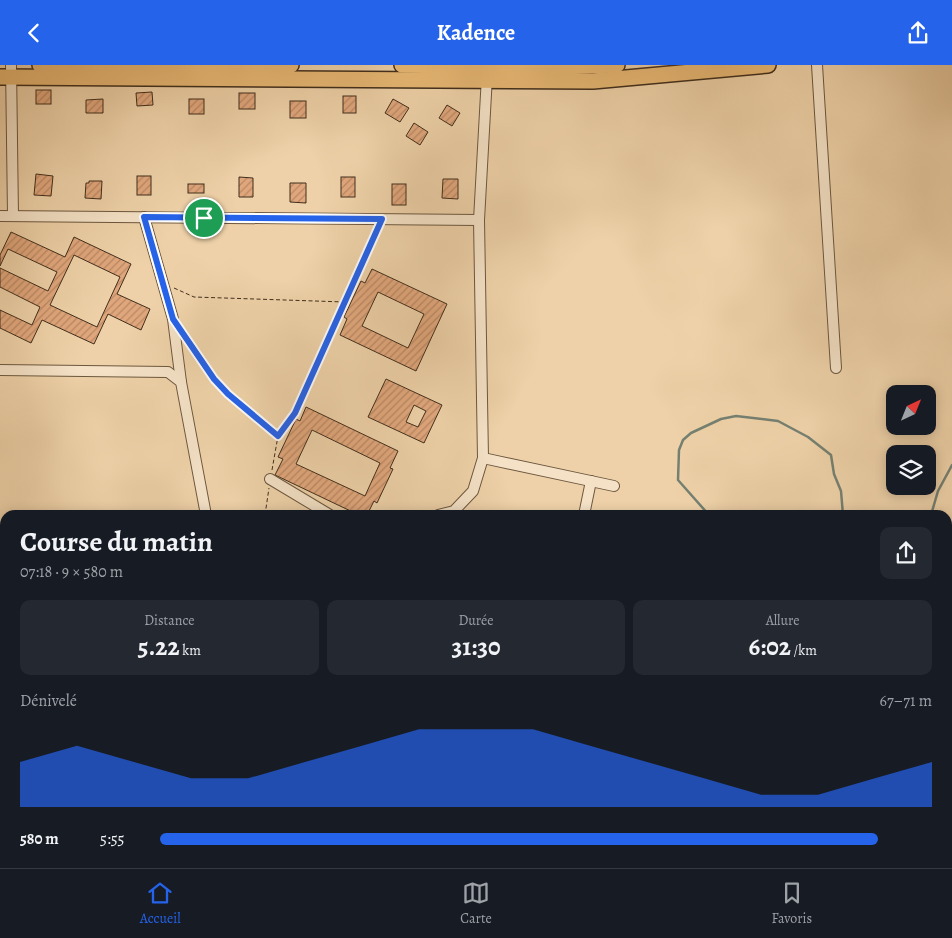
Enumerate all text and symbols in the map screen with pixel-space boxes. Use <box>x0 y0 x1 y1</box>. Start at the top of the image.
text: Kadence <box>437 18 515 48</box>
icon: back <box>20 19 48 47</box>
icon: share <box>904 19 932 47</box>
pin <box>183 197 225 239</box>
icon: arrive <box>190 204 218 232</box>
north arrow <box>886 385 936 435</box>
map controls <box>886 385 936 495</box>
button: layers <box>886 445 936 495</box>
text: Course du matin <box>20 523 213 561</box>
button: share <box>880 527 932 579</box>
text: 07:18 · 9 × 580 m <box>20 561 123 583</box>
text: Distance <box>144 611 194 630</box>
text: Durée <box>458 611 494 630</box>
text: Allure <box>766 611 800 630</box>
text: 5.22 <box>138 630 179 664</box>
text: 31:30 <box>452 630 500 664</box>
text: 6:02 <box>749 630 791 664</box>
text: km <box>179 641 201 660</box>
text: /km <box>791 641 817 660</box>
text: Dénivelé <box>20 690 77 712</box>
text: 67–71 m <box>879 690 932 712</box>
text: 580 m <box>20 828 59 850</box>
text: 5:55 <box>100 828 124 850</box>
tab: Accueil <box>140 879 181 928</box>
tab: Carte <box>460 879 492 928</box>
tab: Favoris <box>771 879 812 928</box>

